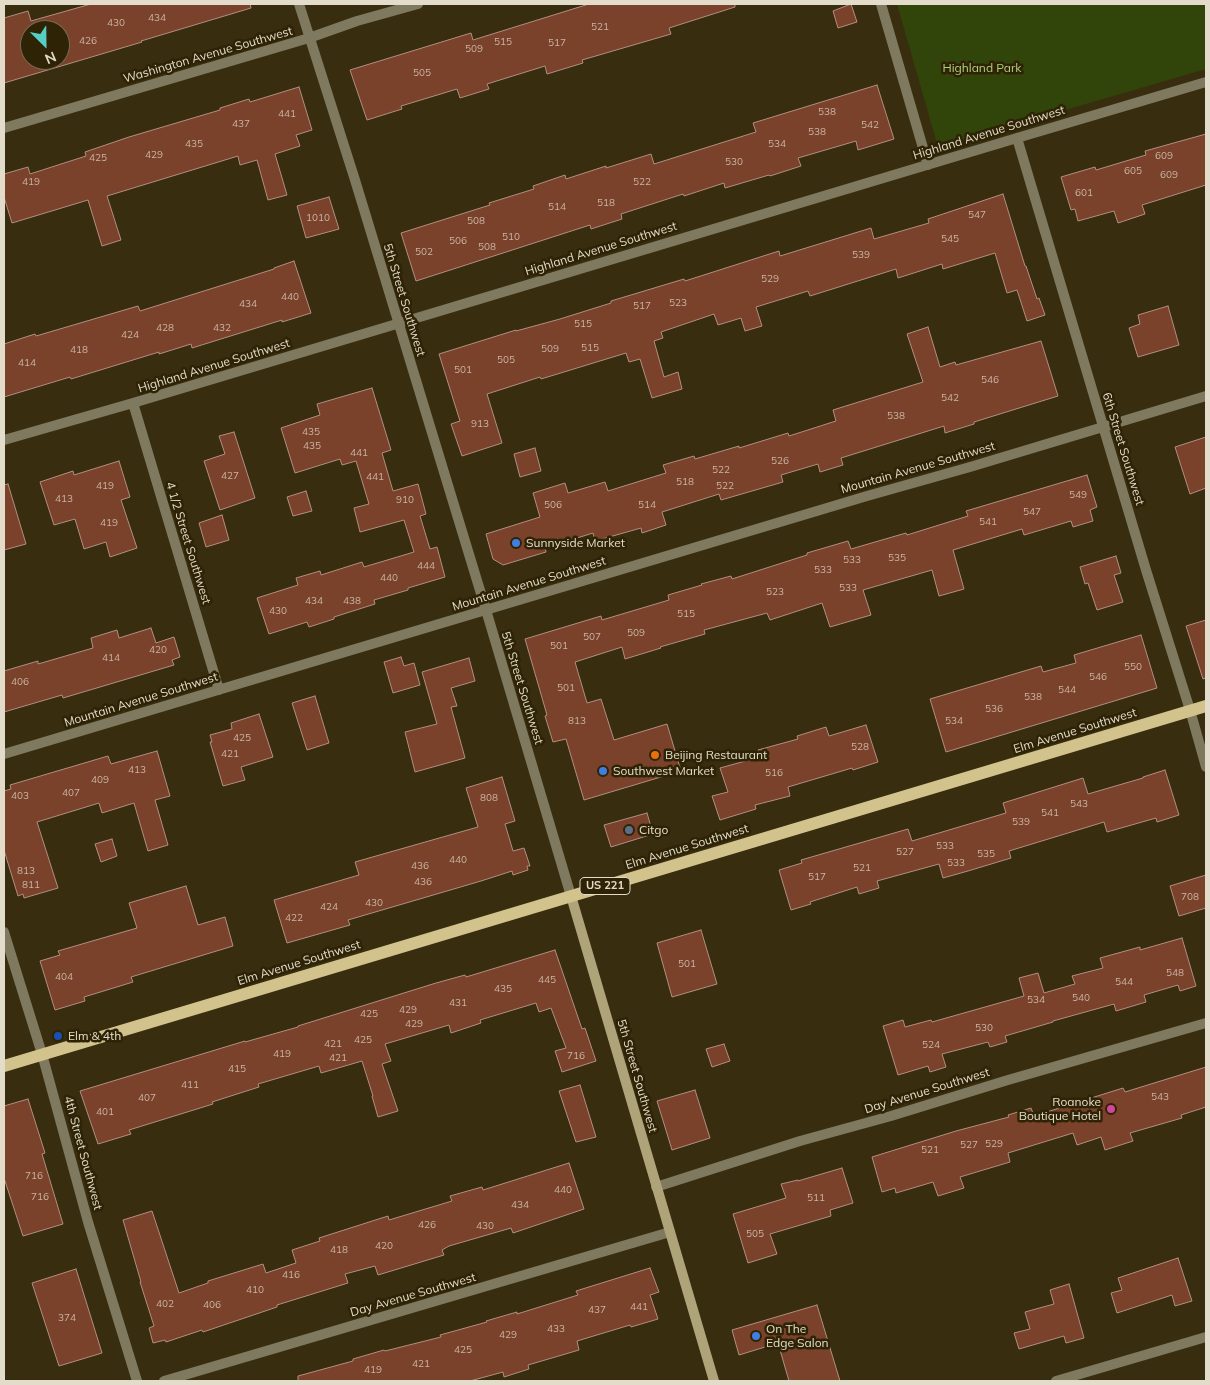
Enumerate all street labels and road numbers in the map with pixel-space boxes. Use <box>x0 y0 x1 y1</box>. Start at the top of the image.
street label: Washington Avenue Southwest <box>122 24 294 86</box>
street label: Highland Avenue Southwest <box>911 103 1067 163</box>
street label: Highland Avenue Southwest <box>523 219 679 279</box>
street label: 5th Street Southwest <box>380 242 428 358</box>
street label: Highland Avenue Southwest <box>136 336 292 396</box>
street label: 6th Street Southwest <box>1099 391 1147 507</box>
street label: Mountain Avenue Southwest <box>839 439 997 497</box>
street label: 4 1/2 Street Southwest <box>163 480 213 606</box>
street label: Mountain Avenue Southwest <box>450 554 608 614</box>
street label: 5th Street Southwest <box>498 630 546 746</box>
street label: Mountain Avenue Southwest <box>62 670 220 730</box>
street label: Elm Avenue Southwest <box>1012 705 1138 757</box>
street label: Elm Avenue Southwest <box>624 821 750 873</box>
road number: US 221 <box>580 878 630 894</box>
street label: Elm Avenue Southwest <box>236 937 362 989</box>
street label: 5th Street Southwest <box>614 1018 660 1134</box>
street label: Day Avenue Southwest <box>863 1065 991 1117</box>
street label: 4th Street Southwest <box>61 1095 105 1211</box>
street label: Day Avenue Southwest <box>349 1270 477 1320</box>

